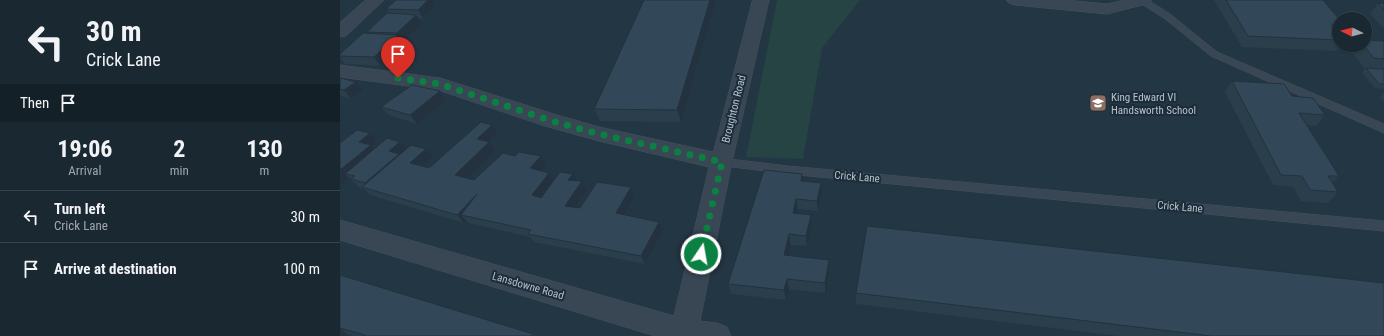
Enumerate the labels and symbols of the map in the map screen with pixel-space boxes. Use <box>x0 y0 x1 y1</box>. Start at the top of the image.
north arrow <box>1332 12 1372 52</box>
pin <box>381 37 415 78</box>
street label: Broughton Road <box>719 74 749 144</box>
place label: King Edward VI Handsworth School <box>1111 91 1196 117</box>
school or university icon: King Edward VI Handsworth School <box>1088 93 1108 113</box>
street label: Crick Lane <box>834 169 880 185</box>
street label: Crick Lane <box>1157 199 1203 215</box>
position arrow <box>680 233 722 275</box>
street label: Lansdowne Road <box>491 270 565 302</box>

